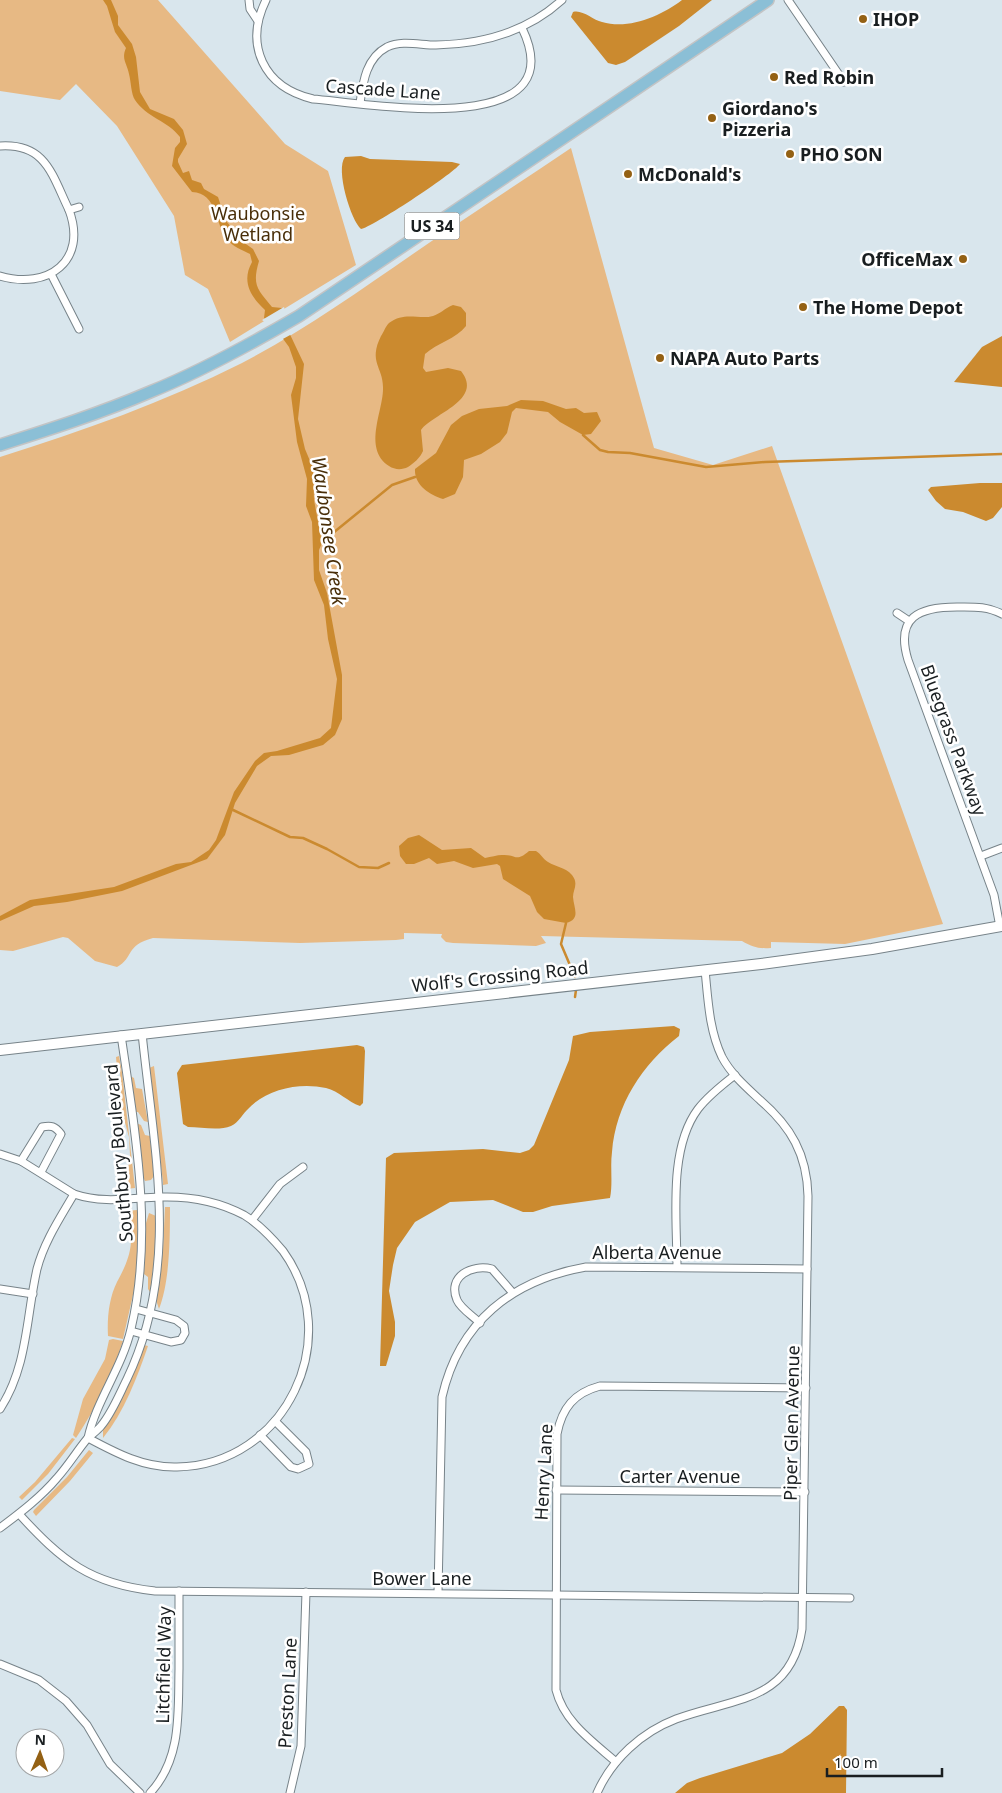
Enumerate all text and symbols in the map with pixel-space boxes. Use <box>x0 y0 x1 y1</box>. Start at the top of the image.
place label: IHOP <box>873 7 919 31</box>
marker: IHOP <box>857 13 869 25</box>
place label: Red Robin <box>784 65 874 89</box>
marker: Red Robin <box>768 71 780 83</box>
street label: Cascade Lane <box>325 73 441 105</box>
place label: Giordano's Pizzeria <box>722 96 818 141</box>
marker: Giordano's Pizzeria <box>706 112 718 124</box>
place label: PHO SON <box>800 142 883 166</box>
marker: PHO SON <box>784 148 796 160</box>
place label: McDonald's <box>638 162 741 186</box>
marker: McDonald's <box>622 168 634 180</box>
park label: Waubonsie Wetland <box>211 201 305 246</box>
road number: US 34 <box>404 212 460 240</box>
place label: OfficeMax <box>861 247 954 271</box>
marker: OfficeMax <box>957 253 969 265</box>
place label: The Home Depot <box>813 295 963 319</box>
marker: The Home Depot <box>797 301 809 313</box>
place label: NAPA Auto Parts <box>670 346 819 370</box>
marker: NAPA Auto Parts <box>654 352 666 364</box>
water label: Waubonsee Creek <box>306 455 352 607</box>
street label: Bluegrass Parkway <box>915 661 993 820</box>
street label: Wolf's Crossing Road <box>411 955 589 997</box>
street label: Southbury Boulevard <box>98 1063 138 1243</box>
street label: Alberta Avenue <box>592 1240 722 1264</box>
street label: Piper Glen Avenue <box>778 1345 804 1501</box>
street label: Henry Lane <box>528 1423 558 1521</box>
street label: Carter Avenue <box>620 1464 740 1488</box>
street label: Bower Lane <box>372 1566 472 1590</box>
street label: Litchfield Way <box>150 1605 176 1724</box>
street label: Preston Lane <box>272 1637 302 1749</box>
north arrow <box>15 1728 65 1778</box>
text: N <box>34 1730 46 1749</box>
scale bar <box>827 1746 942 1778</box>
text: 100 m <box>834 1752 878 1772</box>

